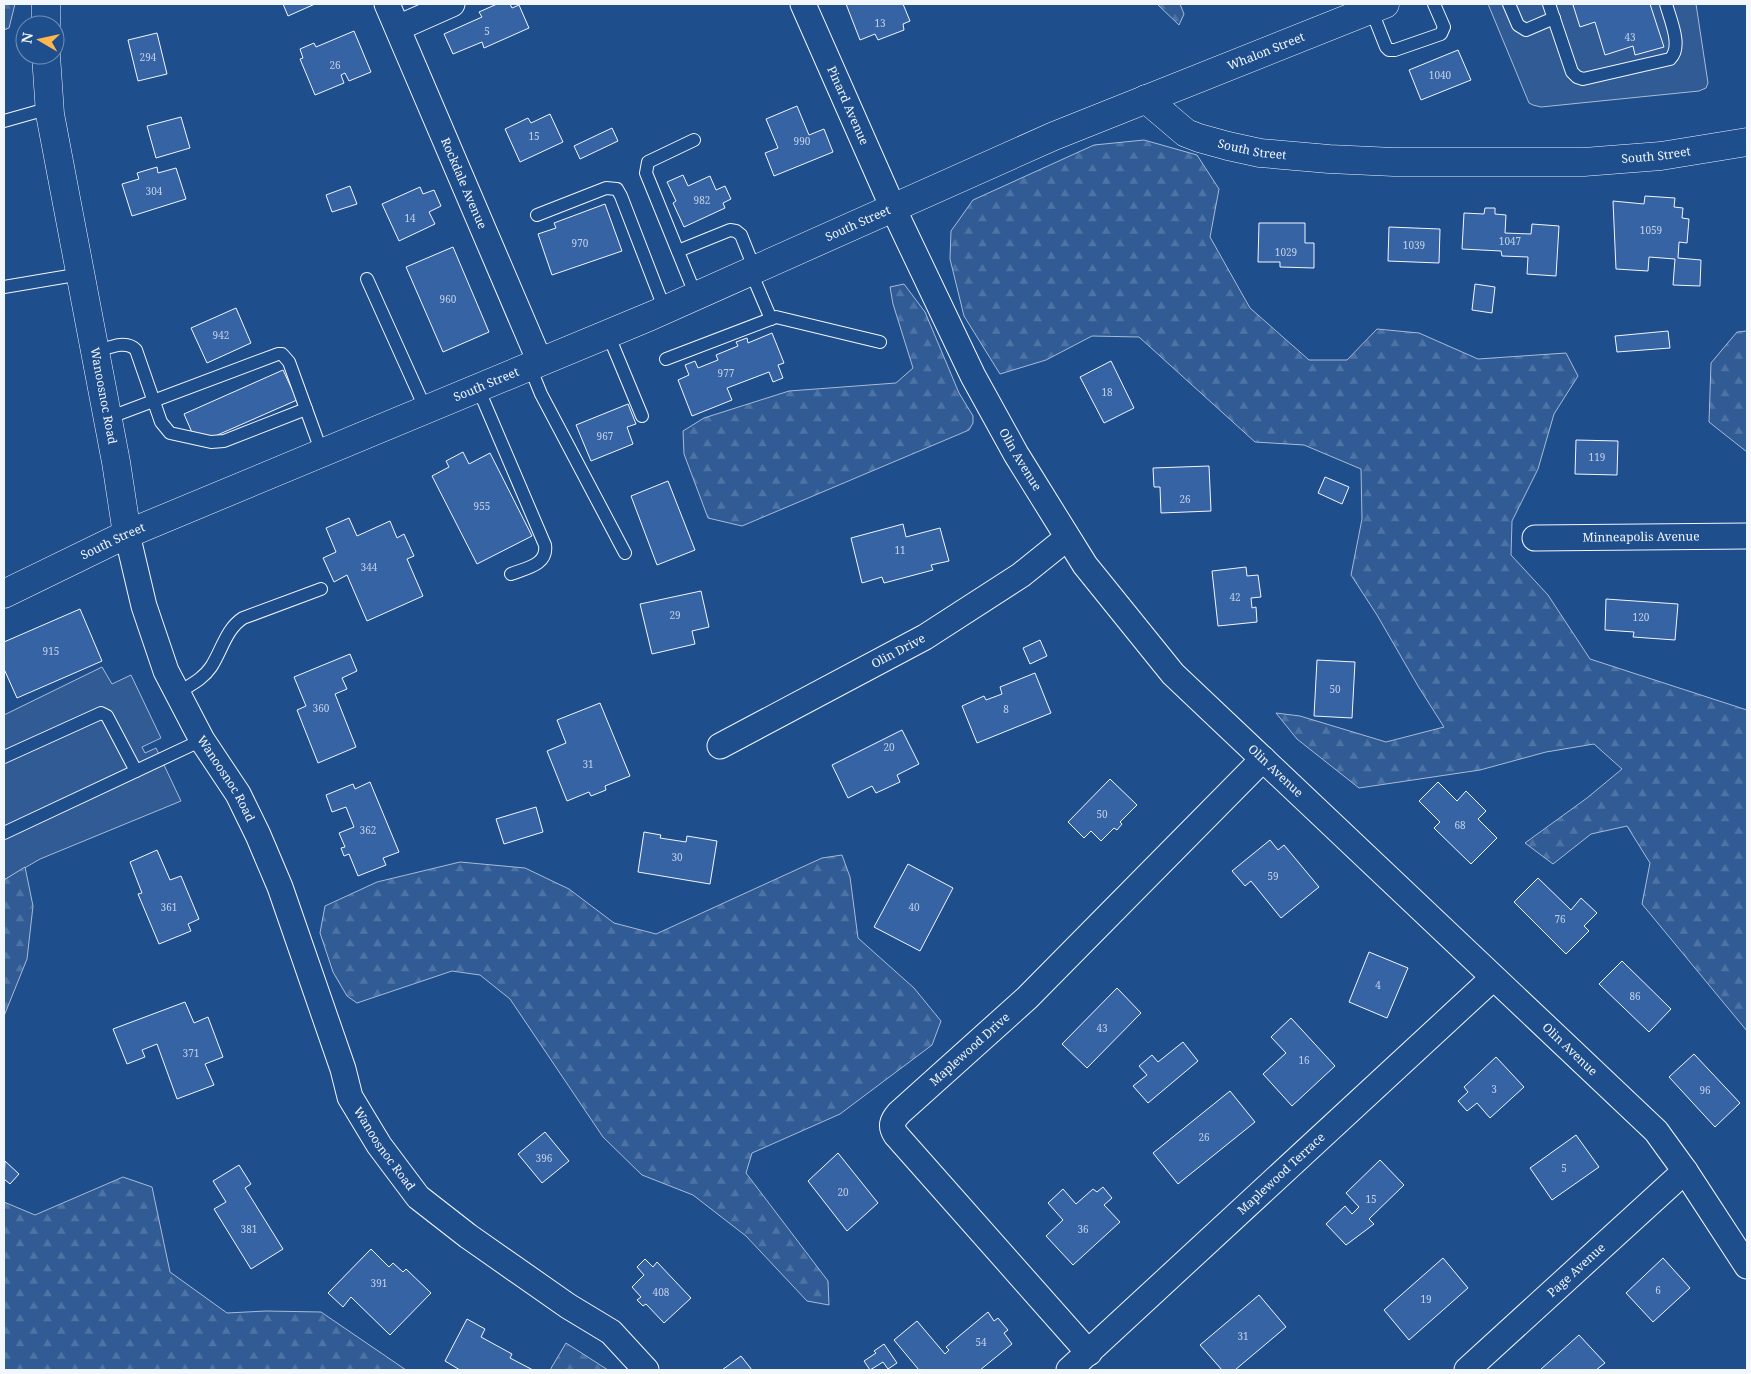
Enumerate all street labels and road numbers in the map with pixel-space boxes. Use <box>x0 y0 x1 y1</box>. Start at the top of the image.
street label: Whalon Street <box>1225 28 1307 74</box>
street label: Pinard Avenue <box>823 63 873 148</box>
street label: Rockdale Avenue <box>437 135 491 231</box>
street label: South Street <box>1216 135 1287 163</box>
street label: South Street <box>1621 142 1692 167</box>
street label: South Street <box>822 201 893 245</box>
street label: Wanoosnoc Road <box>86 346 122 446</box>
street label: South Street <box>451 363 521 405</box>
street label: Olin Avenue <box>995 425 1046 494</box>
street label: South Street <box>78 518 148 563</box>
street label: Minneapolis Avenue <box>1582 527 1700 546</box>
street label: Olin Drive <box>868 629 928 672</box>
street label: Wanoosnoc Road <box>193 732 259 825</box>
street label: Olin Avenue <box>1244 740 1307 801</box>
street label: Maplewood Drive <box>926 1009 1013 1089</box>
street label: Olin Avenue <box>1539 1019 1601 1079</box>
street label: Wanoosnoc Road <box>350 1103 420 1194</box>
street label: Maplewood Terrace <box>1233 1129 1328 1218</box>
street label: Page Avenue <box>1543 1239 1609 1301</box>

